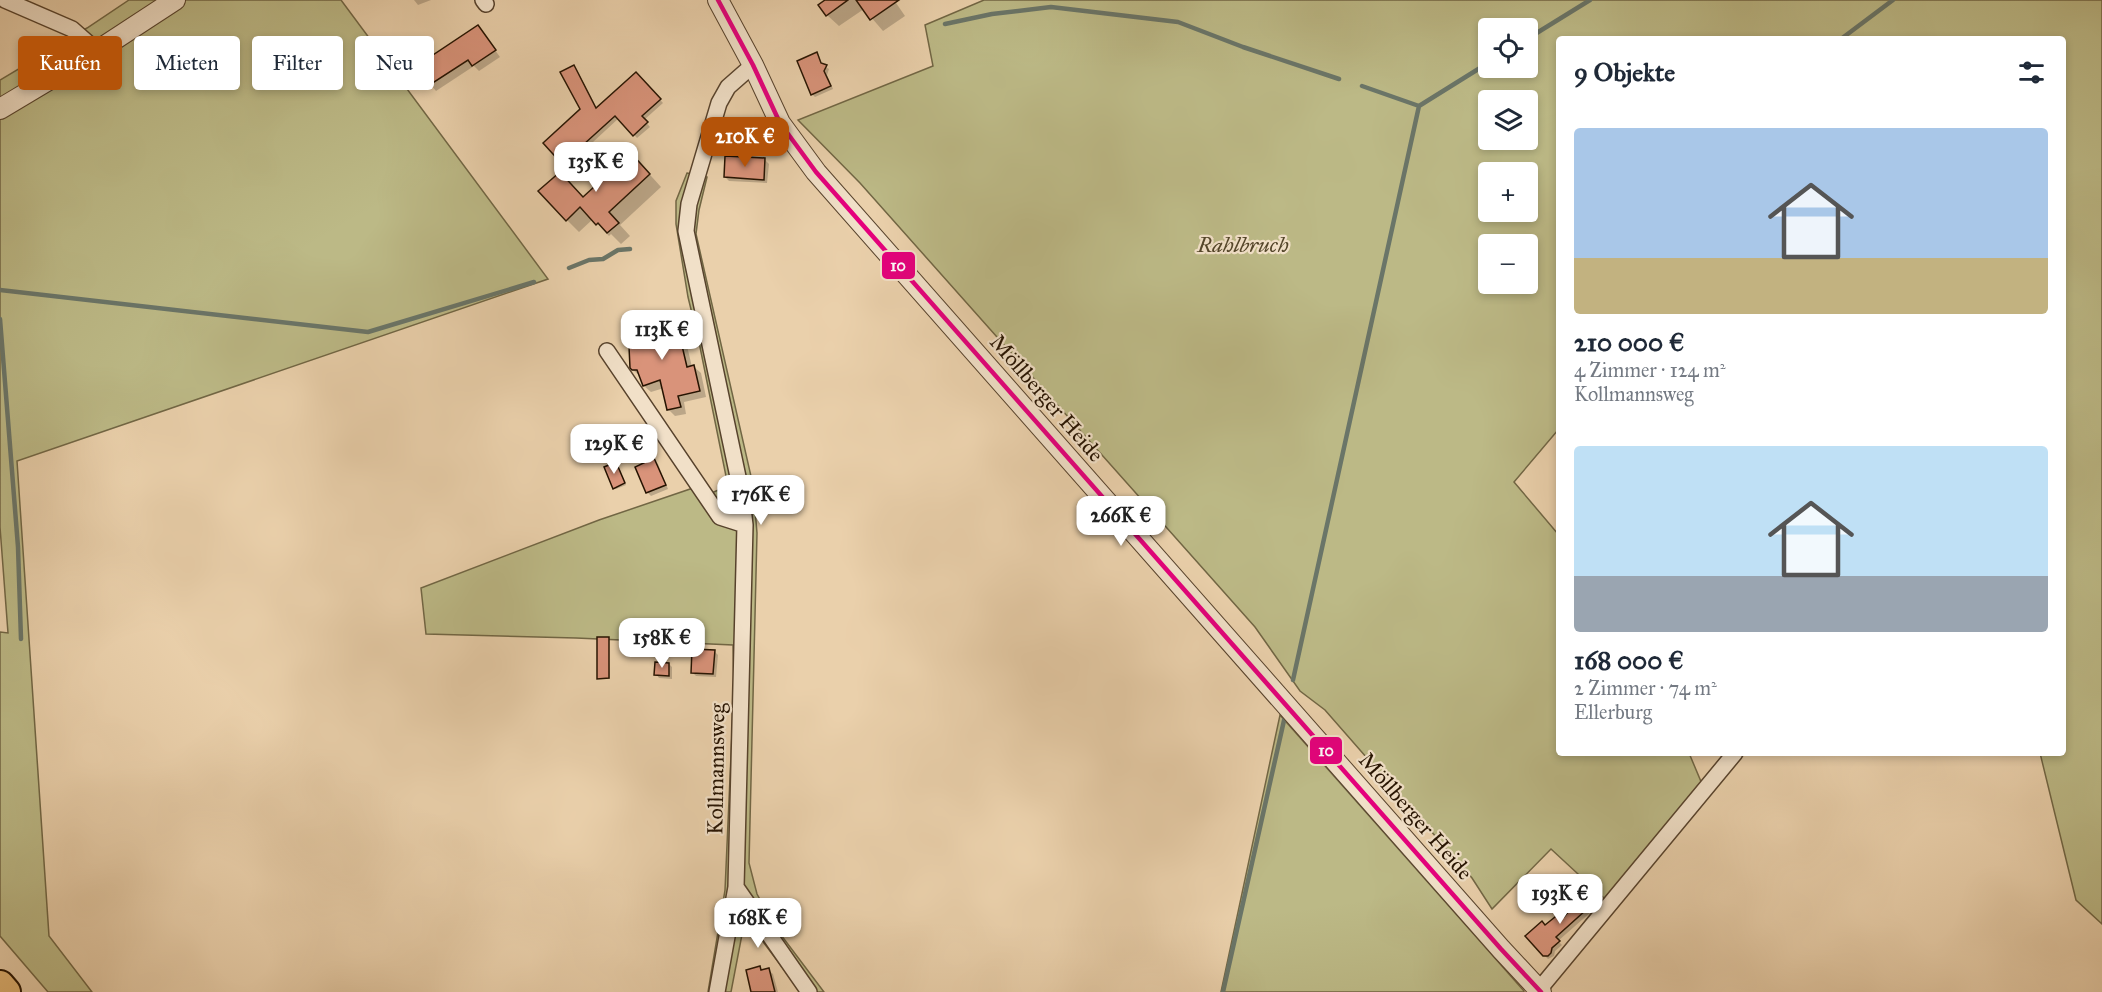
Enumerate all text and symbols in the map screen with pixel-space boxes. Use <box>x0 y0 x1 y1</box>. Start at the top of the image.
map controls <box>1478 18 1538 294</box>
button: locate <box>1478 18 1538 78</box>
chip: Kaufen <box>18 36 122 90</box>
chip: Mieten <box>134 36 240 90</box>
chip: Filter <box>252 36 343 90</box>
chip: Neu <box>355 36 434 90</box>
text: 9 Objekte <box>1574 56 1675 88</box>
icon: filters <box>2015 56 2048 89</box>
button: layers <box>1478 90 1538 150</box>
pin: 210K € <box>696 117 794 168</box>
text: 210K € <box>715 124 775 148</box>
pin: 135K € <box>547 142 645 193</box>
text: 135K € <box>568 149 624 173</box>
button: + <box>1478 162 1538 222</box>
icon: home <box>1757 167 1865 275</box>
park label: Rahlbruch <box>1196 231 1289 258</box>
button: − <box>1478 234 1538 294</box>
line badge: 10 <box>881 251 916 280</box>
text: 10 <box>890 256 906 275</box>
pin: 113K € <box>613 310 711 361</box>
text: 113K € <box>635 317 689 341</box>
text: 210 000 € <box>1574 326 1684 358</box>
street label: Möllberger Heide <box>984 329 1110 467</box>
text: 4 Zimmer · 124 m² <box>1574 358 1726 382</box>
text: Kollmannsweg <box>1574 382 1694 406</box>
pin: 129K € <box>565 424 663 475</box>
text: 129K € <box>584 431 644 455</box>
pin: 176K € <box>712 475 810 526</box>
text: 176K € <box>731 482 791 506</box>
icon: home <box>1757 485 1865 593</box>
pin: 266K € <box>1072 496 1170 547</box>
text: 266K € <box>1091 503 1152 527</box>
pin: 158K € <box>613 618 711 669</box>
text: 158K € <box>633 625 691 649</box>
text: 168 000 € <box>1574 644 1684 676</box>
text: 2 Zimmer · 74 m² <box>1574 676 1717 700</box>
text: Ellerburg <box>1574 700 1652 724</box>
street label: Kollmannsweg <box>701 702 731 835</box>
line badge: 10 <box>1309 736 1343 765</box>
text: 10 <box>1318 741 1334 760</box>
street label: Möllberger Heide <box>1353 747 1479 885</box>
pin: 193K € <box>1511 874 1609 925</box>
text: 193K € <box>1531 881 1589 905</box>
pin: 168K € <box>709 898 807 949</box>
text: 168K € <box>728 905 788 929</box>

